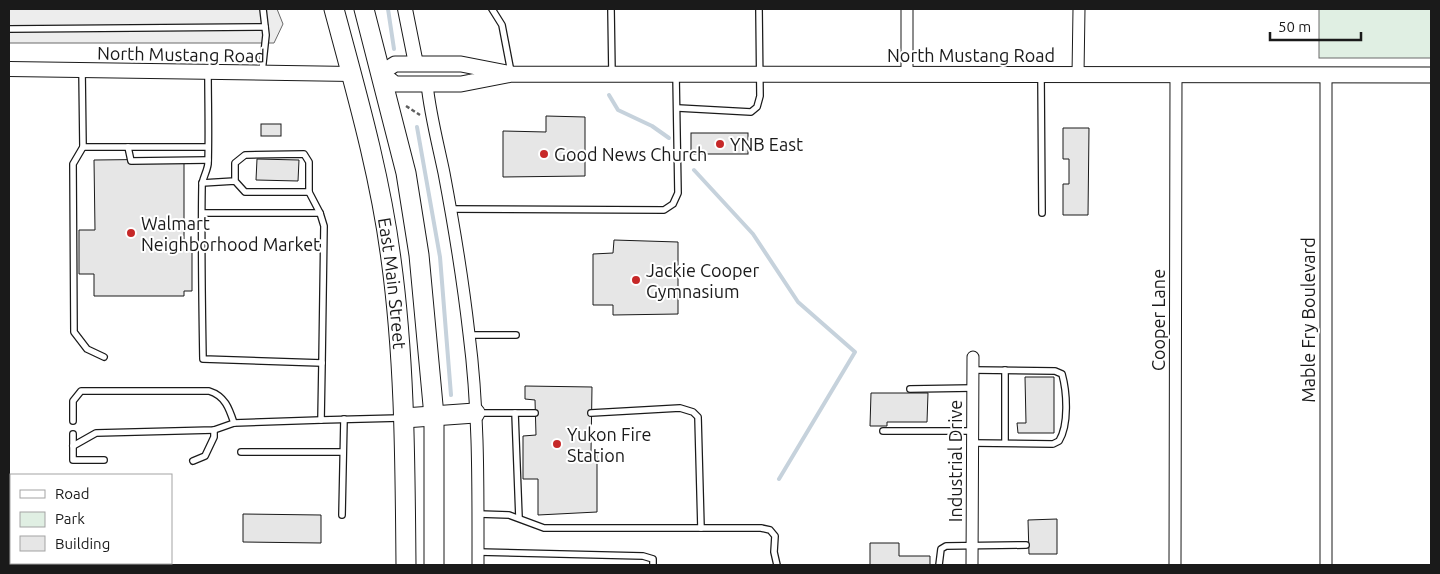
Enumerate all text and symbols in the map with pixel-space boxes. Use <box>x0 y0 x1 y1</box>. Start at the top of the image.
scale bar <box>1270 10 1361 42</box>
text: 50 m <box>1278 18 1311 35</box>
street label: North Mustang Road <box>97 43 265 65</box>
street label: North Mustang Road <box>887 45 1055 65</box>
place label: YNB East <box>730 134 803 154</box>
marker: YNB East <box>714 138 726 150</box>
place label: Good News Church <box>554 144 707 164</box>
marker: Good News Church <box>538 148 550 160</box>
place label: Walmart Neighborhood Market <box>141 213 320 254</box>
street label: East Main Street <box>375 216 410 350</box>
marker: Walmart Neighborhood Market <box>125 227 137 239</box>
street label: Mable Fry Boulevard <box>1298 237 1318 403</box>
place label: Jackie Cooper Gymnasium <box>646 260 760 301</box>
street label: Cooper Lane <box>1148 269 1168 371</box>
marker: Jackie Cooper Gymnasium <box>630 274 642 286</box>
street label: Industrial Drive <box>945 400 965 522</box>
place label: Yukon Fire Station <box>567 424 652 465</box>
marker: Yukon Fire Station <box>551 438 563 450</box>
legend <box>10 474 172 564</box>
text: Road <box>55 485 90 502</box>
text: Park <box>55 510 85 527</box>
text: Building <box>55 535 110 552</box>

